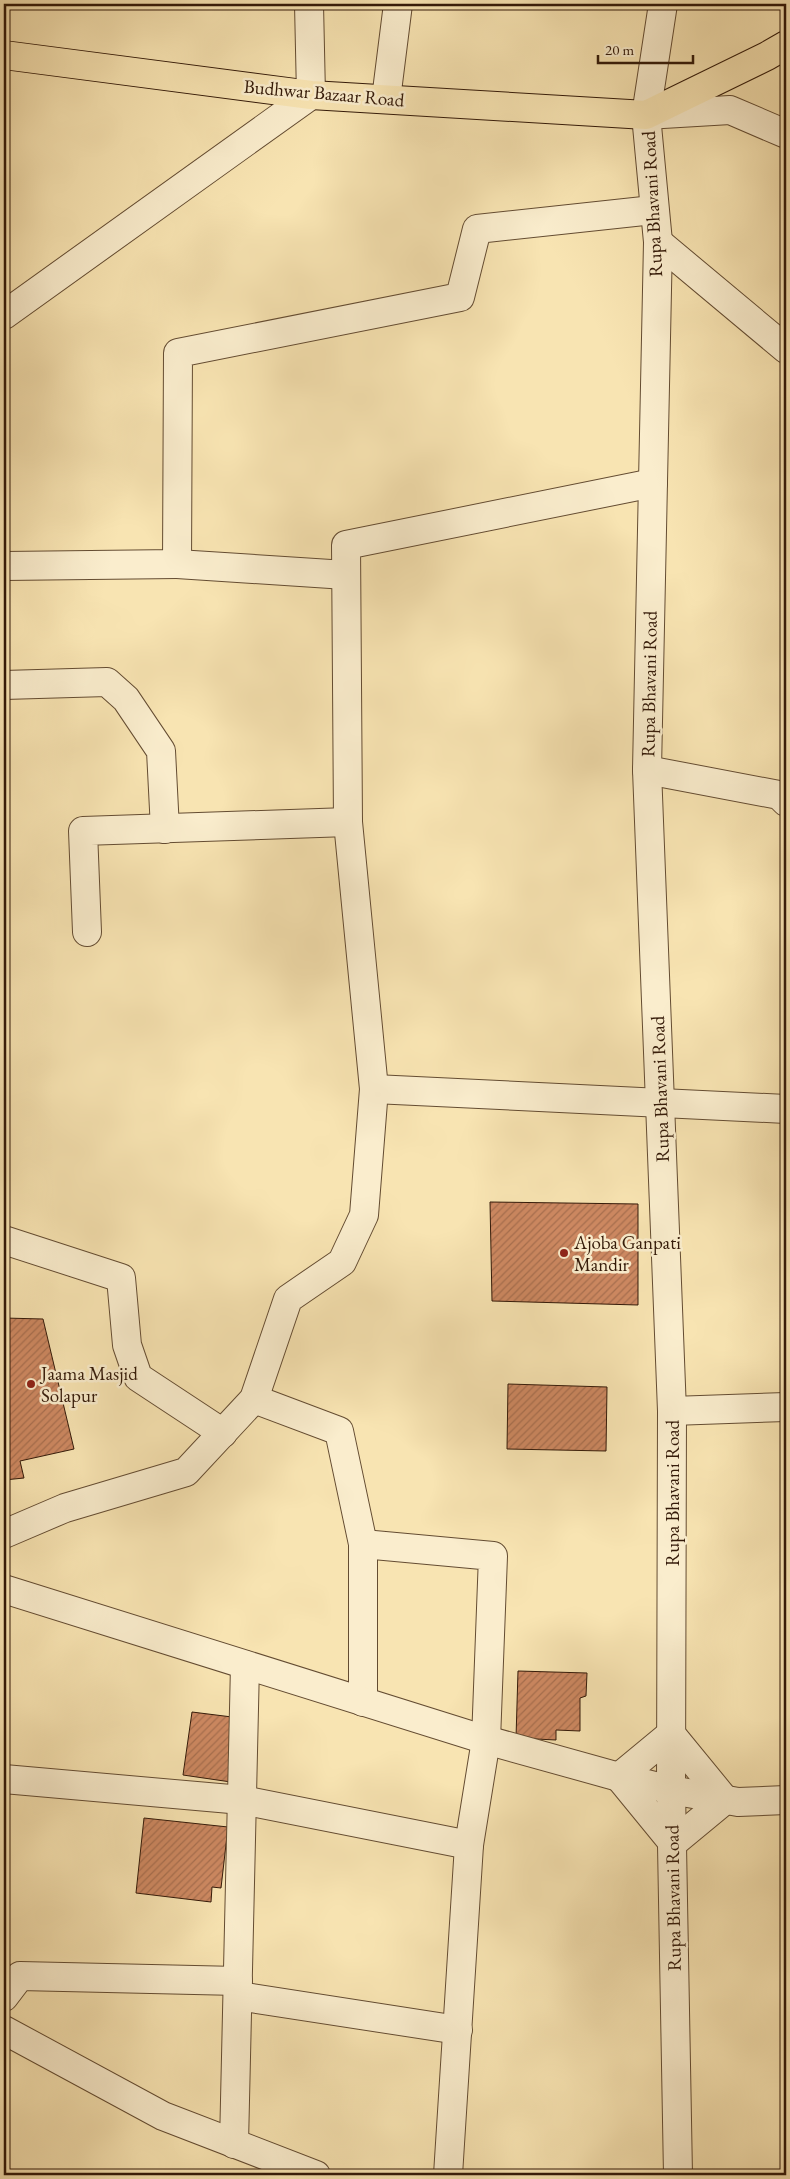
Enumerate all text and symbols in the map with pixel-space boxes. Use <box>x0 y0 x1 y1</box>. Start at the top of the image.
scale bar <box>598 32 692 64</box>
text: 20 m <box>605 40 634 59</box>
street label: Budhwar Bazaar Road <box>243 74 406 113</box>
street label: Rupa Bhavani Road <box>636 130 668 278</box>
street label: Rupa Bhavani Road <box>635 610 663 757</box>
street label: Rupa Bhavani Road <box>645 1015 675 1163</box>
place label: Ajoba Ganpati Mandir <box>573 1230 681 1277</box>
marker: Ajoba Ganpati Mandir <box>558 1247 570 1259</box>
place label: Jaama Masjid Solapur <box>39 1361 138 1408</box>
marker: Jaama Masjid Solapur <box>25 1378 37 1390</box>
street label: Rupa Bhavani Road <box>660 1419 685 1566</box>
street label: Rupa Bhavani Road <box>659 1824 687 1971</box>

